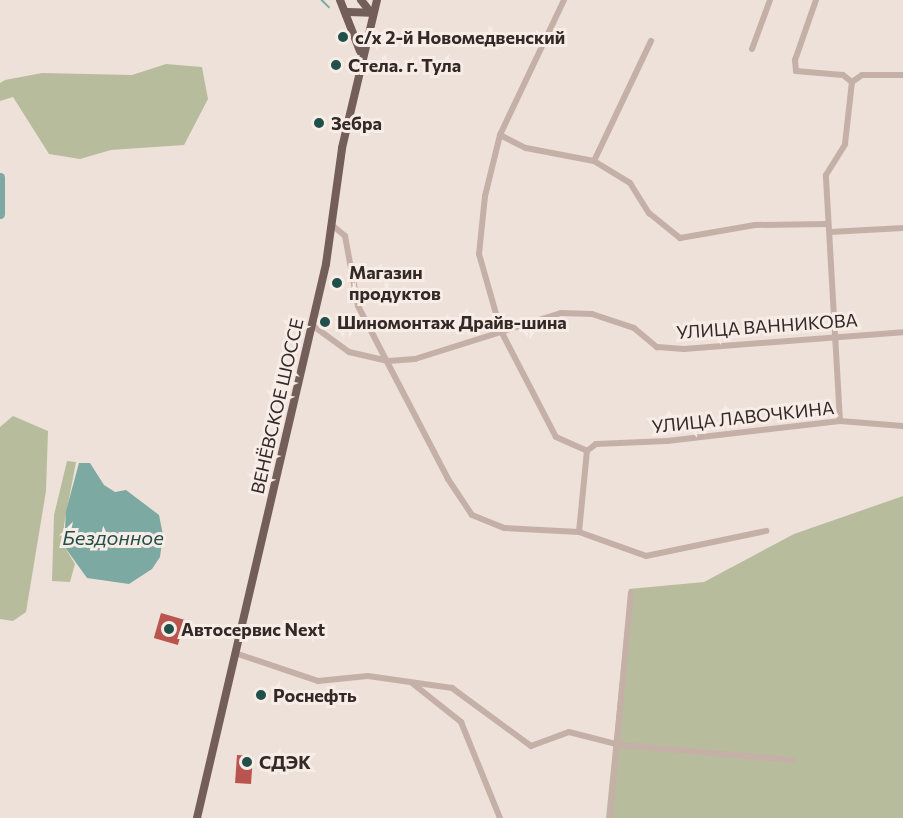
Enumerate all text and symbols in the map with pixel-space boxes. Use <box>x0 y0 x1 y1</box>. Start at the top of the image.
place label: с/х 2-й Новомедвенский <box>355 26 565 48</box>
marker: с/х 2-й Новомедвенский <box>336 30 350 44</box>
place label: Стела. г. Тула <box>348 54 461 76</box>
marker: Стела. г. Тула <box>329 58 343 72</box>
place label: Зебра <box>331 112 382 134</box>
marker: Зебра <box>312 116 326 130</box>
place label: Магазин продуктов <box>349 262 441 304</box>
marker: Магазин продуктов <box>330 276 344 290</box>
street label: УЛИЦА ВАННИКОВА <box>675 309 859 343</box>
place label: Шиномонтаж Драйв-шина <box>337 311 567 333</box>
marker: Шиномонтаж Драйв-шина <box>318 315 332 329</box>
street label: ВЕНЁВСКОЕ ШОССЕ <box>246 316 308 496</box>
street label: УЛИЦА ЛАВОЧКИНА <box>651 397 835 437</box>
water label: Бездонное <box>62 525 164 549</box>
place label: Автосервис Next <box>181 618 325 640</box>
marker: Автосервис Next <box>162 622 176 636</box>
place label: Роснефть <box>273 684 357 706</box>
marker: Роснефть <box>254 688 268 702</box>
place label: СДЭК <box>259 751 311 773</box>
marker: СДЭК <box>240 755 254 769</box>

